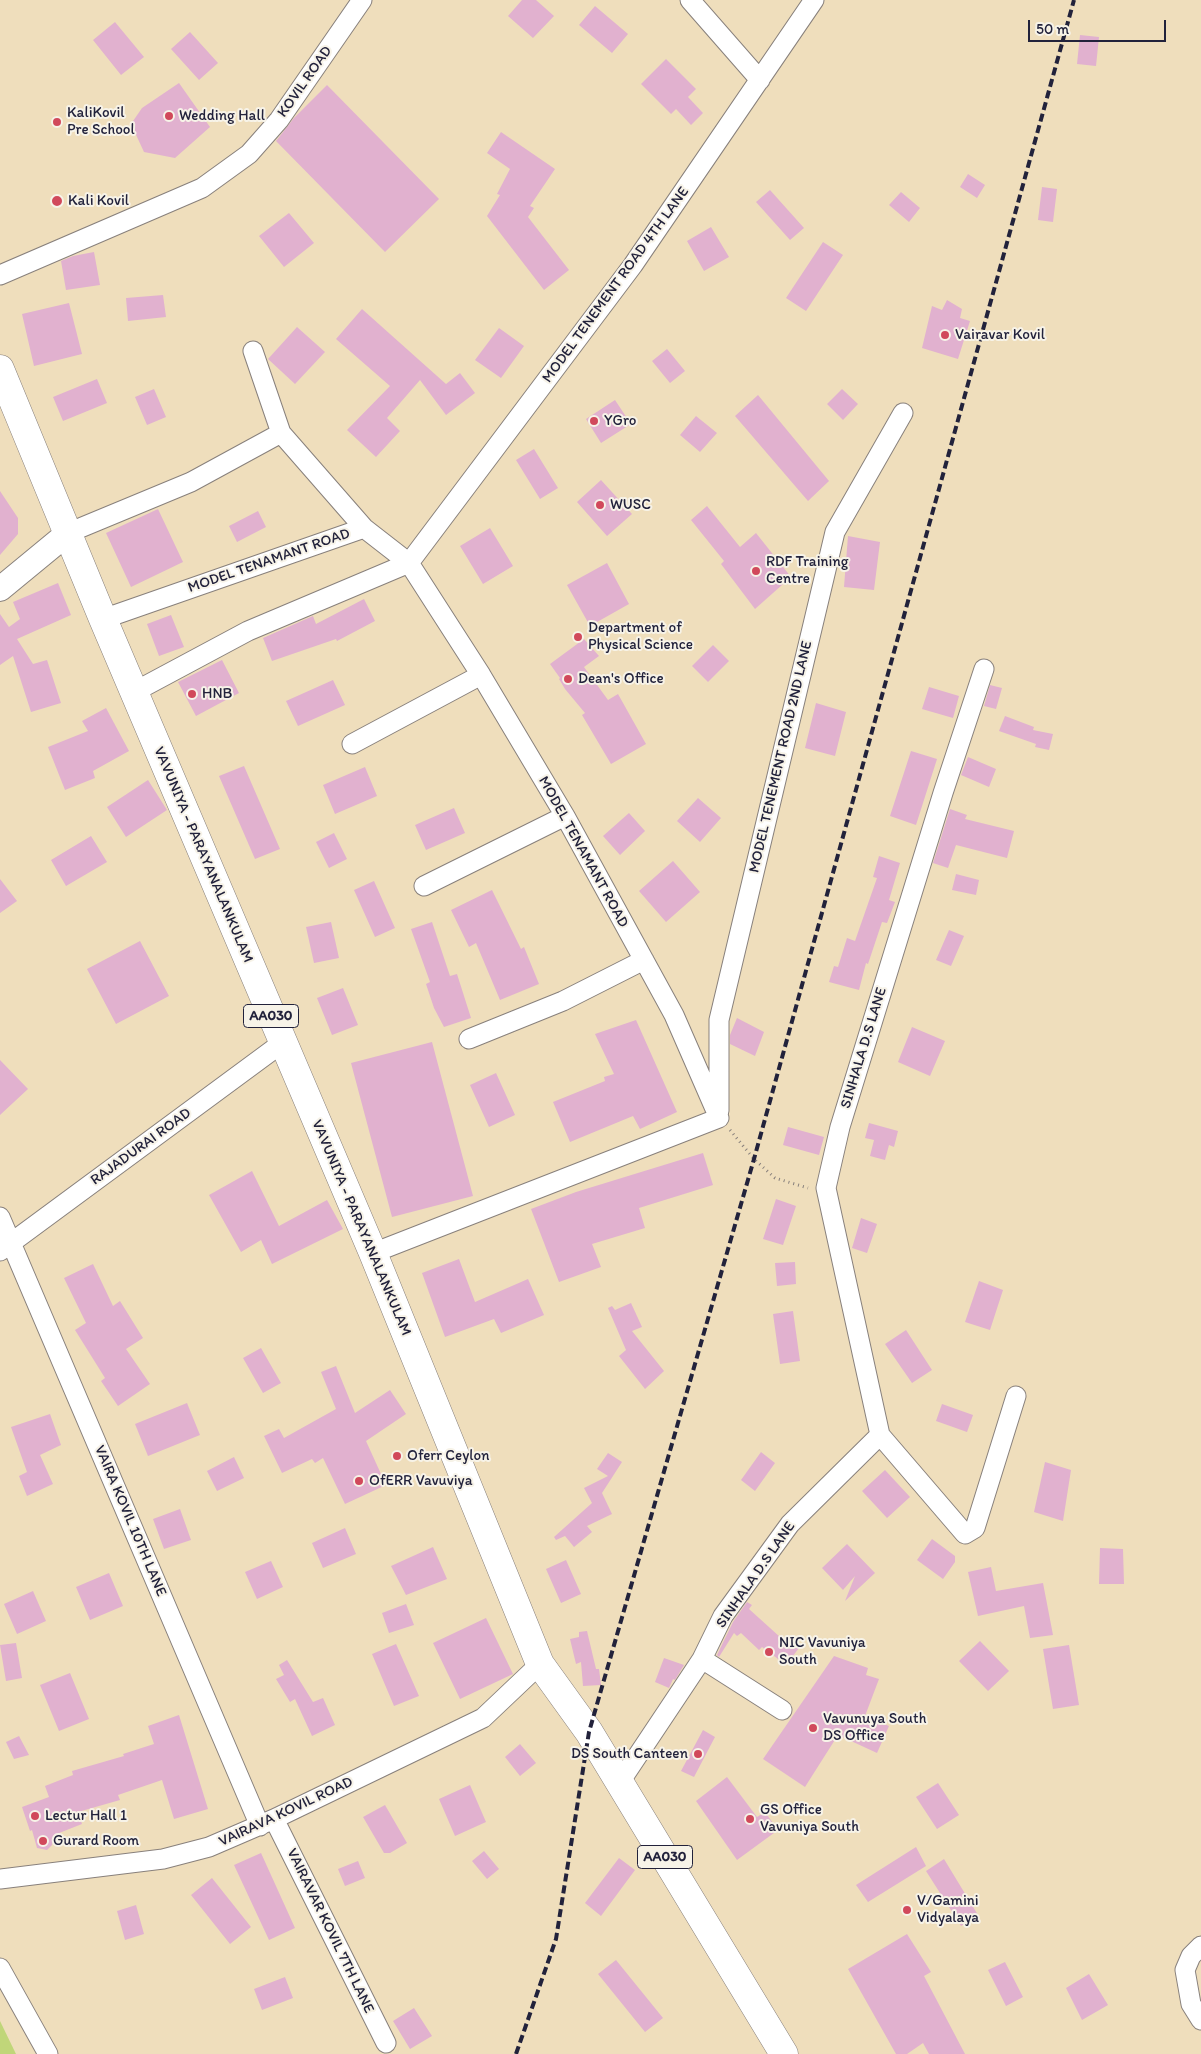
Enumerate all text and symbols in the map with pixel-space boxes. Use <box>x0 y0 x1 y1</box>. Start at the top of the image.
scale bar <box>1031 10 1168 42</box>
text: 50 m <box>1036 20 1069 38</box>
street label: KOVIL ROAD <box>274 43 336 121</box>
place label: KaliKovil Pre School <box>67 104 135 139</box>
place label: Wedding Hall <box>179 107 265 125</box>
marker: Wedding Hall <box>163 110 175 122</box>
marker: KaliKovil Pre School <box>51 116 63 128</box>
street label: MODEL TENEMENT ROAD 4TH LANE <box>539 183 693 387</box>
place label: Kali Kovil <box>68 192 129 210</box>
marker: Kali Kovil <box>50 194 64 208</box>
place label: Vairavar Kovil <box>955 326 1045 344</box>
marker: Vairavar Kovil <box>939 329 951 341</box>
place label: YGro <box>604 412 637 430</box>
marker: YGro <box>588 415 600 427</box>
place label: WUSC <box>610 496 651 514</box>
marker: WUSC <box>594 499 606 511</box>
street label: MODEL TENAMANT ROAD <box>186 525 352 597</box>
place label: RDF Training Centre <box>766 553 848 588</box>
marker: RDF Training Centre <box>750 565 762 577</box>
place label: Department of Physical Science <box>588 619 693 654</box>
marker: Department of Physical Science <box>572 631 584 643</box>
street label: MODEL TENEMENT ROAD 2ND LANE <box>746 639 816 875</box>
place label: Dean's Office <box>578 670 664 688</box>
marker: Dean's Office <box>562 673 574 685</box>
place label: HNB <box>202 685 232 703</box>
marker: HNB <box>186 688 198 700</box>
street label: VAVUNIYA - PARAYANALANKULAM <box>149 744 257 966</box>
street label: MODEL TENAMANT ROAD <box>534 773 632 931</box>
street label: SINHALA D.S LANE <box>837 985 891 1111</box>
road number: AA030 <box>244 1004 298 1028</box>
street label: RAJADURAI ROAD <box>87 1104 195 1190</box>
street label: VAVUNIYA - PARAYANALANKULAM <box>307 1117 415 1339</box>
street label: VAIRA KOVIL 10TH LANE <box>90 1443 170 1599</box>
place label: Oferr Ceylon <box>407 1447 490 1465</box>
marker: Oferr Ceylon <box>391 1450 403 1462</box>
place label: OfERR Vavuviya <box>369 1472 472 1490</box>
marker: OfERR Vavuviya <box>353 1475 365 1487</box>
street label: SINHALA D.S LANE <box>713 1518 799 1632</box>
place label: NIC Vavuniya South <box>779 1634 866 1669</box>
marker: NIC Vavuniya South <box>763 1646 775 1658</box>
place label: Vavunuya South DS Office <box>823 1710 926 1745</box>
marker: Vavunuya South DS Office <box>807 1722 819 1734</box>
place label: DS South Canteen <box>571 1745 688 1763</box>
marker: DS South Canteen <box>692 1748 704 1760</box>
street label: VAIRAVA KOVIL ROAD <box>216 1773 356 1851</box>
place label: GS Office Vavuniya South <box>760 1801 859 1836</box>
place label: Lectur Hall 1 <box>45 1807 127 1825</box>
marker: Lectur Hall 1 <box>29 1810 41 1822</box>
marker: GS Office Vavuniya South <box>744 1813 756 1825</box>
place label: Gurard Room <box>53 1832 139 1850</box>
marker: Gurard Room <box>37 1835 49 1847</box>
road number: AA030 <box>638 1845 692 1868</box>
street label: VAIRAVAR KOVIL 7TH LANE <box>282 1846 378 2016</box>
place label: V/Gamini Vidyalaya <box>917 1892 979 1927</box>
marker: V/Gamini Vidyalaya <box>901 1904 913 1916</box>

